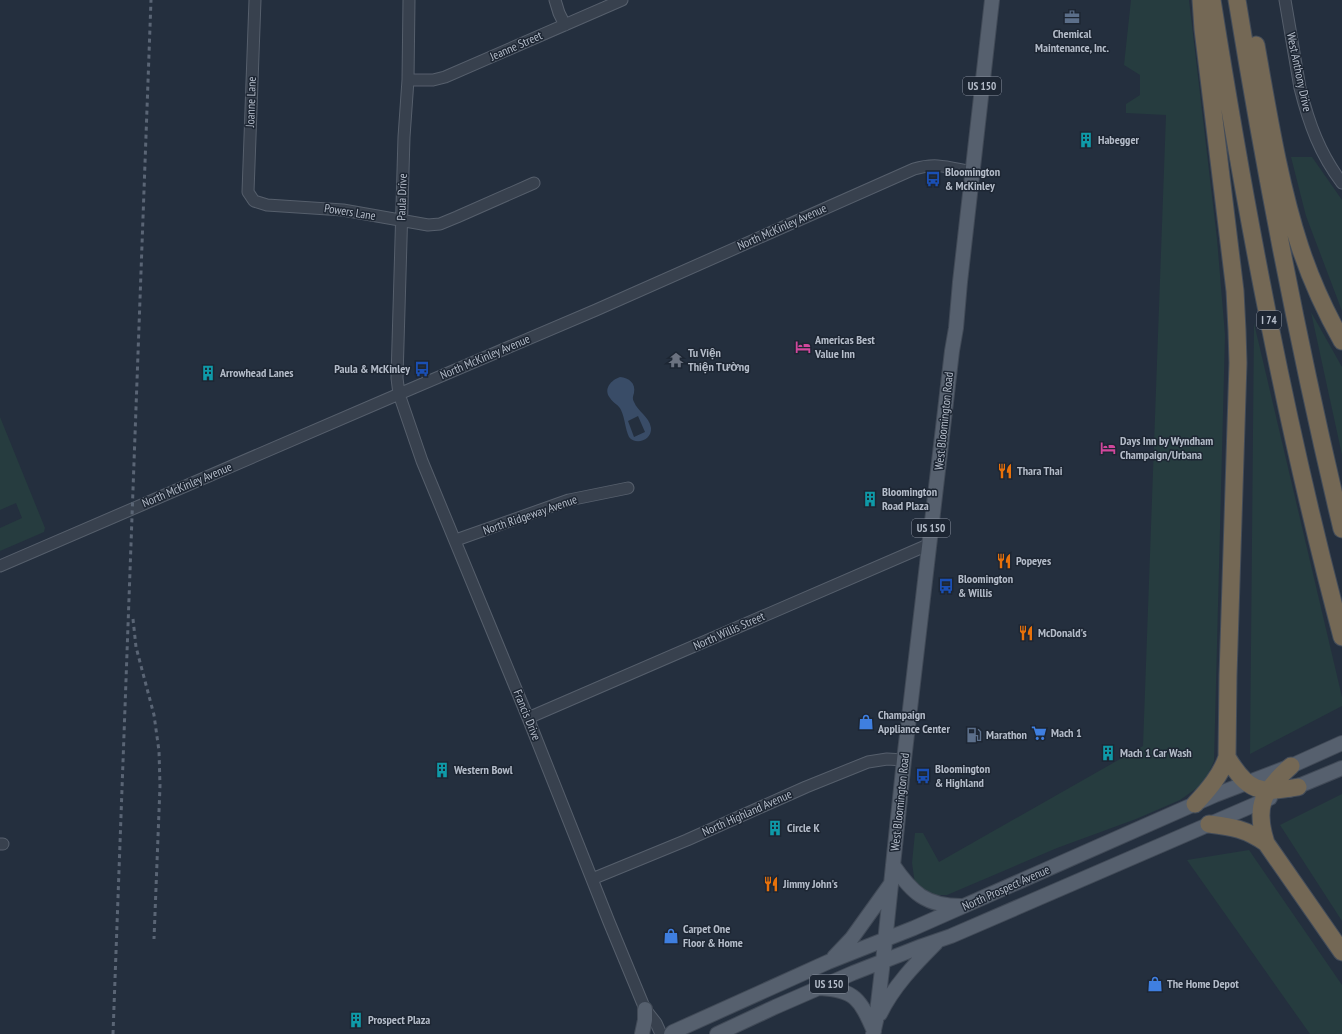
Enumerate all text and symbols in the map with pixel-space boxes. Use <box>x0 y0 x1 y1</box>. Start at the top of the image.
office icon: Chemical Maintenance, Inc. <box>1063 8 1081 26</box>
place label: Chemical Maintenance, Inc. <box>1035 26 1109 55</box>
street label: Jeanne Street <box>486 27 545 64</box>
street label: West Anthony Drive <box>1284 31 1315 113</box>
street label: Joanne Lane <box>242 76 259 129</box>
road number: US 150 <box>963 77 1001 95</box>
building icon: Habegger <box>1077 131 1095 149</box>
place label: Habegger <box>1098 132 1140 147</box>
place label: Bloomington & McKinley <box>945 164 1000 193</box>
bus stop icon: Bloomington & McKinley <box>924 170 942 188</box>
street label: Paula Drive <box>393 173 410 221</box>
street label: Powers Lane <box>323 200 377 223</box>
street label: North McKinley Avenue <box>735 200 829 253</box>
road number: I 74 <box>1257 311 1281 329</box>
street label: North McKinley Avenue <box>438 331 532 382</box>
place label: Americas Best Value Inn <box>814 332 875 361</box>
hotel icon: Americas Best Value Inn <box>794 338 812 356</box>
place label: Tu Viện Thiện Tường <box>688 345 750 374</box>
temple icon: Tu Viện Thiện Tường <box>667 351 685 369</box>
bus stop icon: Paula & McKinley <box>413 360 431 378</box>
place label: Paula & McKinley <box>334 361 410 376</box>
building icon: Arrowhead Lanes <box>199 364 217 382</box>
place label: Arrowhead Lanes <box>219 365 294 380</box>
street label: West Bloomington Road <box>931 371 956 471</box>
place label: Days Inn by Wyndham Champaign/Urbana <box>1120 433 1213 462</box>
hotel icon: Days Inn by Wyndham Champaign/Urbana <box>1099 439 1117 457</box>
street label: North McKinley Avenue <box>140 459 234 510</box>
restaurant icon: Thara Thai <box>996 462 1014 480</box>
place label: Thara Thai <box>1017 463 1063 478</box>
place label: Bloomington Road Plaza <box>882 484 937 513</box>
building icon: Bloomington Road Plaza <box>861 490 879 508</box>
street label: North Ridgeway Avenue <box>481 491 579 538</box>
road number: US 150 <box>912 519 950 537</box>
restaurant icon: Popeyes <box>995 552 1013 570</box>
place label: Popeyes <box>1016 553 1051 568</box>
place label: Bloomington & Willis <box>958 571 1013 600</box>
bus stop icon: Bloomington & Willis <box>937 577 955 595</box>
street label: North Willis Street <box>691 608 767 653</box>
restaurant icon: McDonald's <box>1017 624 1035 642</box>
place label: McDonald's <box>1038 625 1087 640</box>
street label: Francis Drive <box>510 687 544 743</box>
place label: Champaign Appliance Center <box>877 707 950 736</box>
shop icon: Champaign Appliance Center <box>857 713 875 731</box>
supermarket icon: Mach 1 <box>1030 724 1048 742</box>
place label: Mach 1 <box>1051 725 1082 740</box>
fuel station icon: Marathon <box>965 726 983 744</box>
place label: Marathon <box>986 727 1027 742</box>
building icon: Mach 1 Car Wash <box>1099 744 1117 762</box>
place label: Mach 1 Car Wash <box>1120 745 1192 760</box>
street label: West Bloomington Road <box>887 752 912 852</box>
building icon: Western Bowl <box>433 761 451 779</box>
place label: Bloomington & Highland <box>935 761 990 790</box>
place label: Western Bowl <box>453 762 513 777</box>
bus stop icon: Bloomington & Highland <box>914 767 932 785</box>
street label: North Highland Avenue <box>700 786 794 839</box>
building icon: Circle K <box>766 819 784 837</box>
place label: Circle K <box>787 820 820 835</box>
street label: North Prospect Avenue <box>960 862 1052 914</box>
restaurant icon: Jimmy John's <box>762 875 780 893</box>
place label: Jimmy John's <box>782 876 838 891</box>
place label: Carpet One Floor & Home <box>683 921 743 950</box>
shop icon: Carpet One Floor & Home <box>662 927 680 945</box>
road number: US 150 <box>810 975 848 993</box>
shop icon: The Home Depot <box>1146 975 1164 993</box>
place label: The Home Depot <box>1167 976 1239 991</box>
building icon: Prospect Plaza <box>347 1011 365 1029</box>
place label: Prospect Plaza <box>368 1012 430 1027</box>

